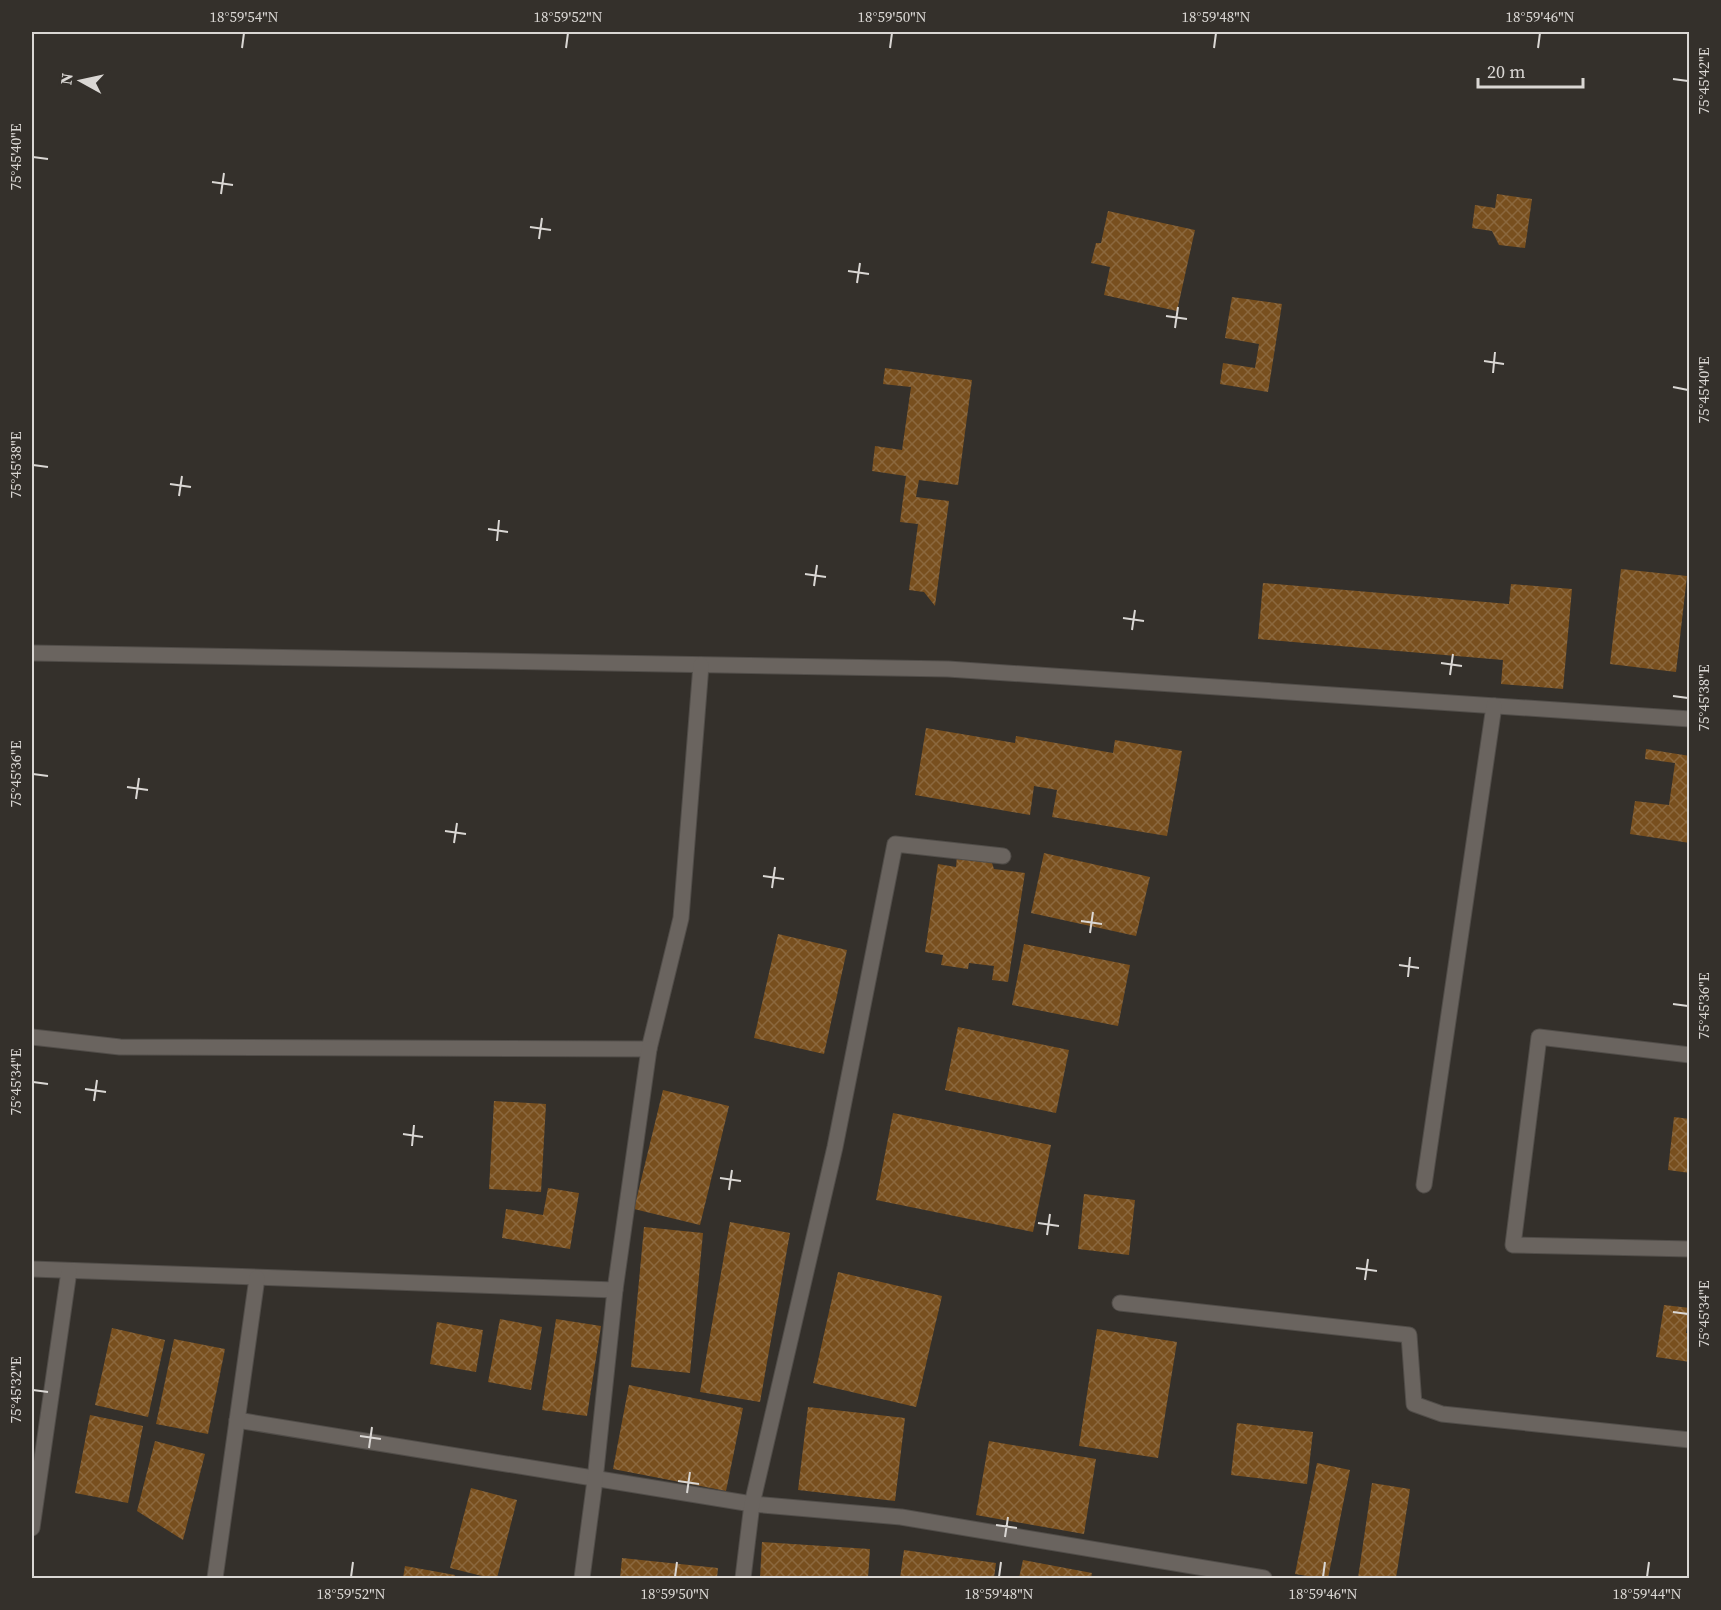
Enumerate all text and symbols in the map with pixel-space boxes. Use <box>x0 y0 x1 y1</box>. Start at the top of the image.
text: 18°59'54"N <box>209 6 279 27</box>
text: 18°59'52"N <box>533 6 603 27</box>
text: 18°59'50"N <box>857 6 927 27</box>
text: 18°59'48"N <box>1181 6 1251 27</box>
text: 18°59'46"N <box>1505 6 1575 27</box>
text: 75°45'42"E <box>1693 47 1714 115</box>
north arrow <box>51 51 111 111</box>
scale bar <box>1478 51 1583 89</box>
text: 20 m <box>1487 59 1525 84</box>
text: N <box>54 71 78 86</box>
text: 75°45'40"E <box>5 123 26 191</box>
text: 75°45'40"E <box>1693 356 1714 424</box>
text: 75°45'38"E <box>5 431 26 499</box>
text: 75°45'38"E <box>1693 664 1714 732</box>
text: 75°45'36"E <box>5 740 26 808</box>
text: 75°45'36"E <box>1693 972 1714 1040</box>
text: 75°45'34"E <box>5 1048 26 1116</box>
text: 75°45'34"E <box>1693 1280 1714 1348</box>
text: 75°45'32"E <box>5 1356 26 1424</box>
text: 18°59'52"N <box>316 1583 386 1604</box>
text: 18°59'50"N <box>640 1583 710 1604</box>
text: 18°59'48"N <box>964 1583 1034 1604</box>
text: 18°59'46"N <box>1288 1583 1358 1604</box>
text: 18°59'44"N <box>1612 1583 1682 1604</box>

